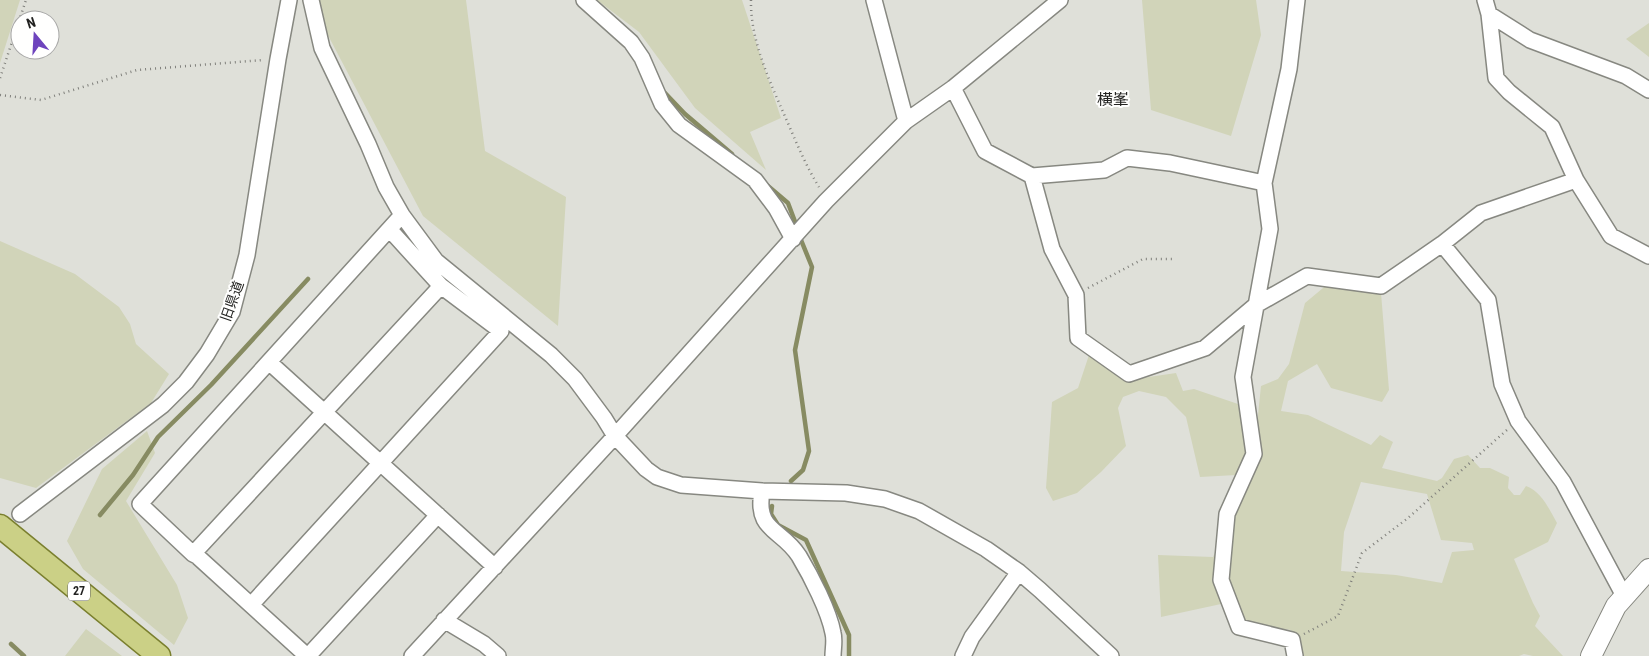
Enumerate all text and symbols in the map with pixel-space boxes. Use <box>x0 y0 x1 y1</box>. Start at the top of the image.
north arrow <box>10 10 60 60</box>
text: N <box>24 14 38 32</box>
district label: 横峯 <box>1097 90 1129 109</box>
street label: 旧県道 <box>217 279 247 323</box>
road number: 27 <box>68 582 90 600</box>

